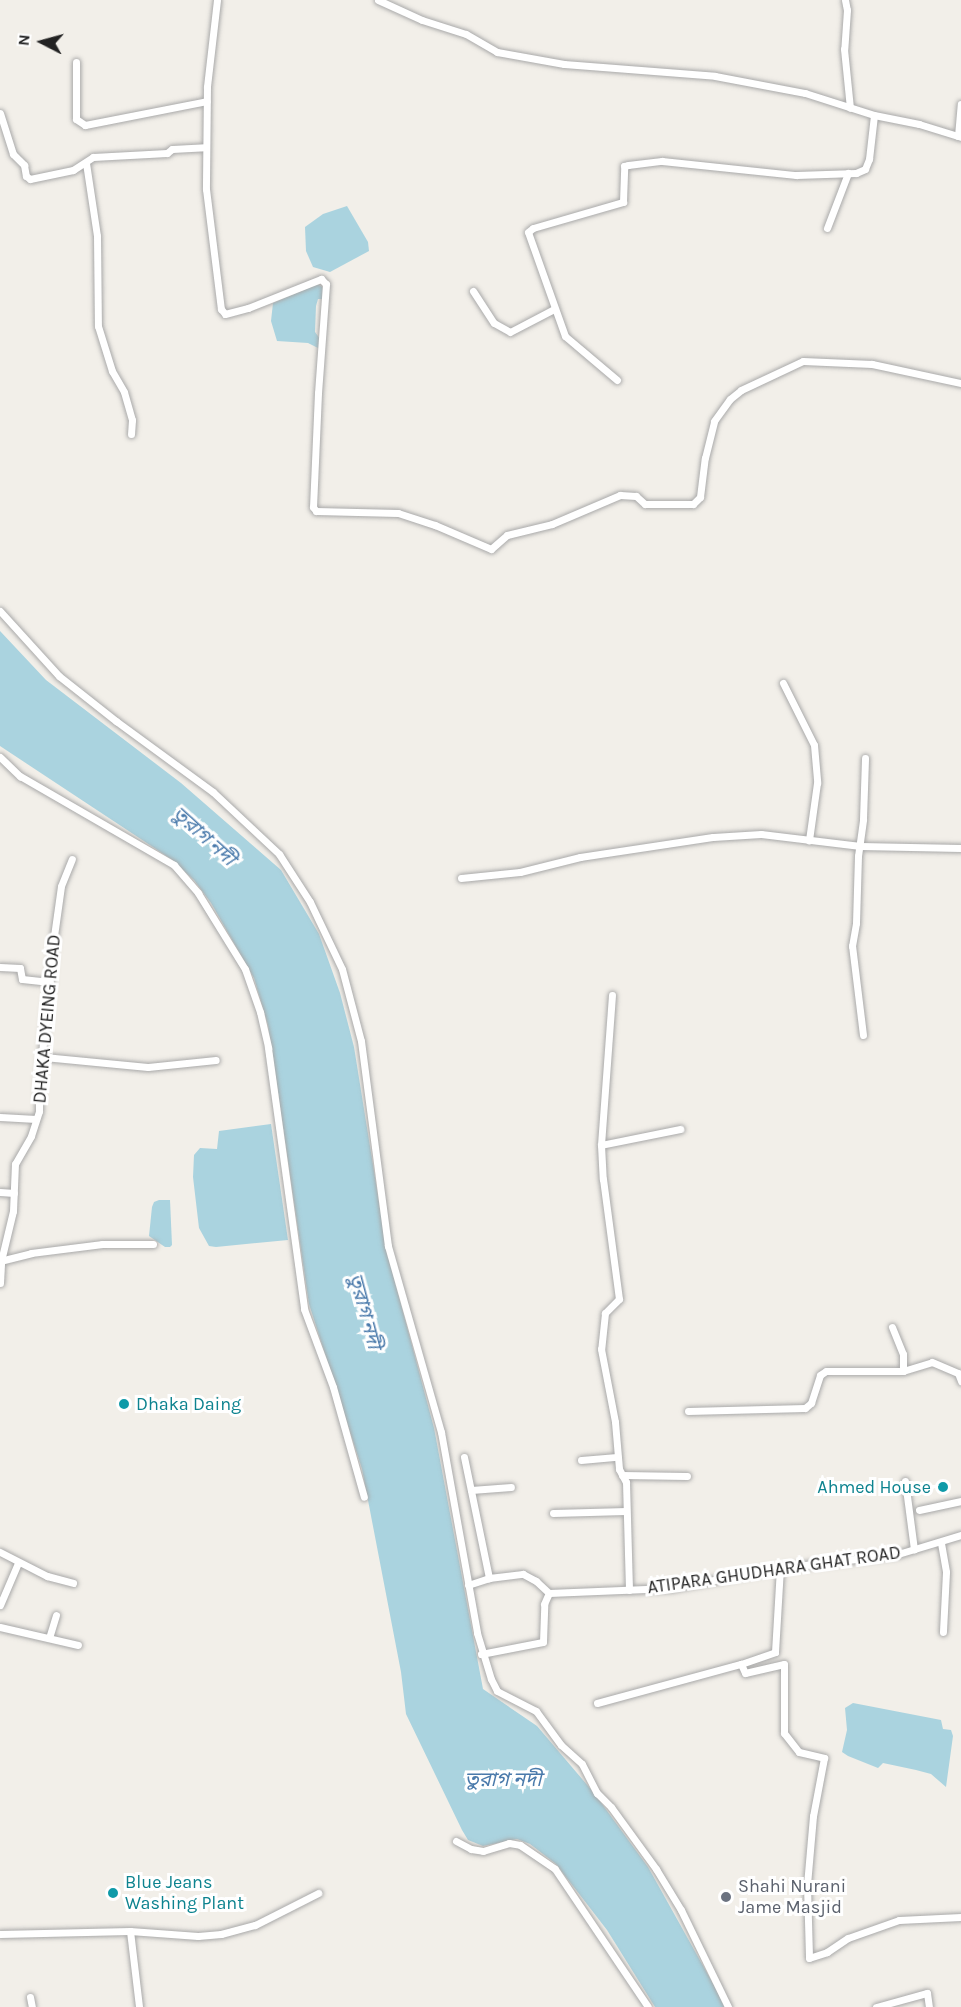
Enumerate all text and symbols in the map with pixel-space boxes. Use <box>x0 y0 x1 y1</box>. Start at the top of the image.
north arrow <box>12 12 72 72</box>
text: N <box>14 33 34 47</box>
water label: তুরাগ নদী <box>167 801 241 871</box>
street label: DHAKA DYEING ROAD <box>29 934 65 1104</box>
water label: তুরাগ নদী <box>343 1271 387 1351</box>
place label: Dhaka Daing <box>136 1393 241 1415</box>
marker: Dhaka Daing <box>117 1397 131 1411</box>
place label: Ahmed House <box>817 1476 931 1498</box>
marker: Ahmed House <box>936 1480 950 1494</box>
street label: ATIPARA GHUDHARA GHAT ROAD <box>646 1542 902 1598</box>
water label: তুরাগ নদী <box>465 1767 541 1791</box>
place label: Blue Jeans Washing Plant <box>125 1872 244 1914</box>
place label: Shahi Nurani Jame Masjid <box>738 1876 846 1918</box>
marker: Blue Jeans Washing Plant <box>106 1886 120 1900</box>
marker: Shahi Nurani Jame Masjid <box>719 1890 733 1904</box>

